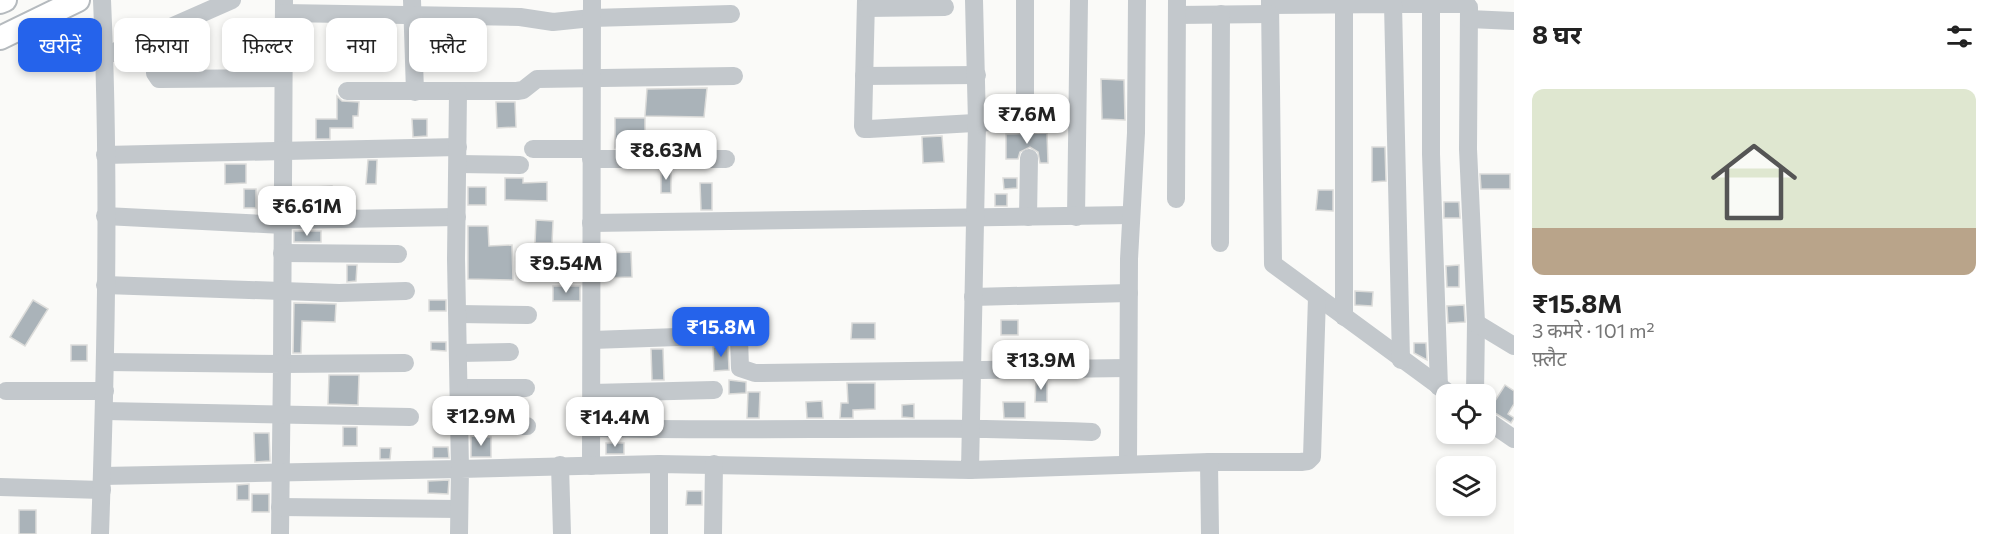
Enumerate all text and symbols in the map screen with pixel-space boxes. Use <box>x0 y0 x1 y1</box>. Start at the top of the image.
chip: खरीदें <box>18 18 102 72</box>
chip: किराया <box>114 18 210 72</box>
chip: फ़िल्टर <box>222 18 314 72</box>
chip: नया <box>326 18 397 72</box>
chip: फ़्लैट <box>409 18 487 72</box>
text: 8 घर <box>1532 18 1581 49</box>
icon: filters <box>1943 20 1976 53</box>
pin: ₹7.6M <box>985 94 1069 145</box>
text: ₹7.6M <box>998 101 1056 125</box>
icon: home <box>1700 128 1808 236</box>
pin: ₹8.63M <box>617 130 715 181</box>
text: ₹8.63M <box>630 137 702 161</box>
pin: ₹6.61M <box>258 186 356 237</box>
text: ₹6.61M <box>272 193 342 217</box>
pin: ₹9.54M <box>517 243 615 294</box>
text: ₹9.54M <box>530 250 602 274</box>
text: ₹15.8M <box>1532 287 1622 318</box>
pin: ₹15.8M <box>672 307 770 358</box>
text: ₹15.8M <box>686 314 756 338</box>
text: 3 कमरे · 101 m² <box>1532 318 1655 342</box>
pin: ₹13.9M <box>992 340 1090 391</box>
text: फ़्लैट <box>1532 346 1567 370</box>
text: ₹13.9M <box>1006 347 1076 371</box>
map controls <box>1436 384 1496 516</box>
button: locate <box>1436 384 1496 444</box>
pin: ₹12.9M <box>432 396 530 447</box>
pin: ₹14.4M <box>566 397 664 448</box>
text: ₹12.9M <box>446 403 516 427</box>
text: ₹14.4M <box>580 404 650 428</box>
button: layers <box>1436 456 1496 516</box>

